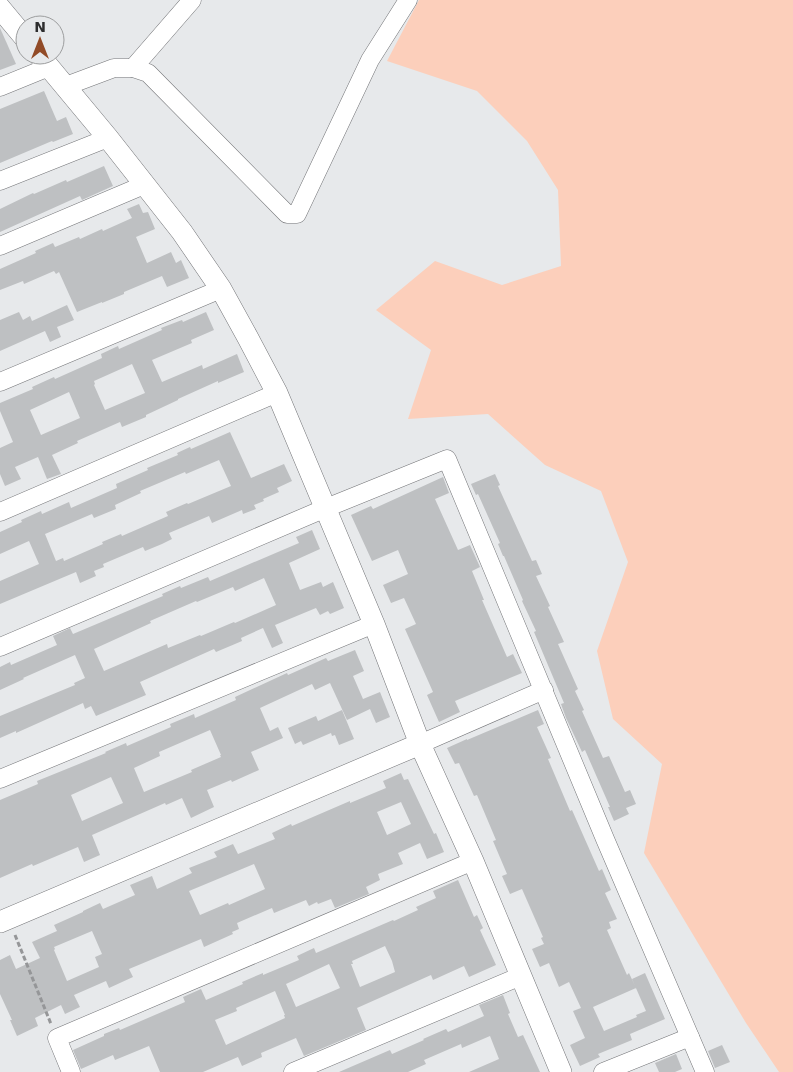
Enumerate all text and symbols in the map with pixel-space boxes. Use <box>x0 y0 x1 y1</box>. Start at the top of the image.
north arrow <box>15 15 65 65</box>
text: N <box>34 19 46 35</box>

